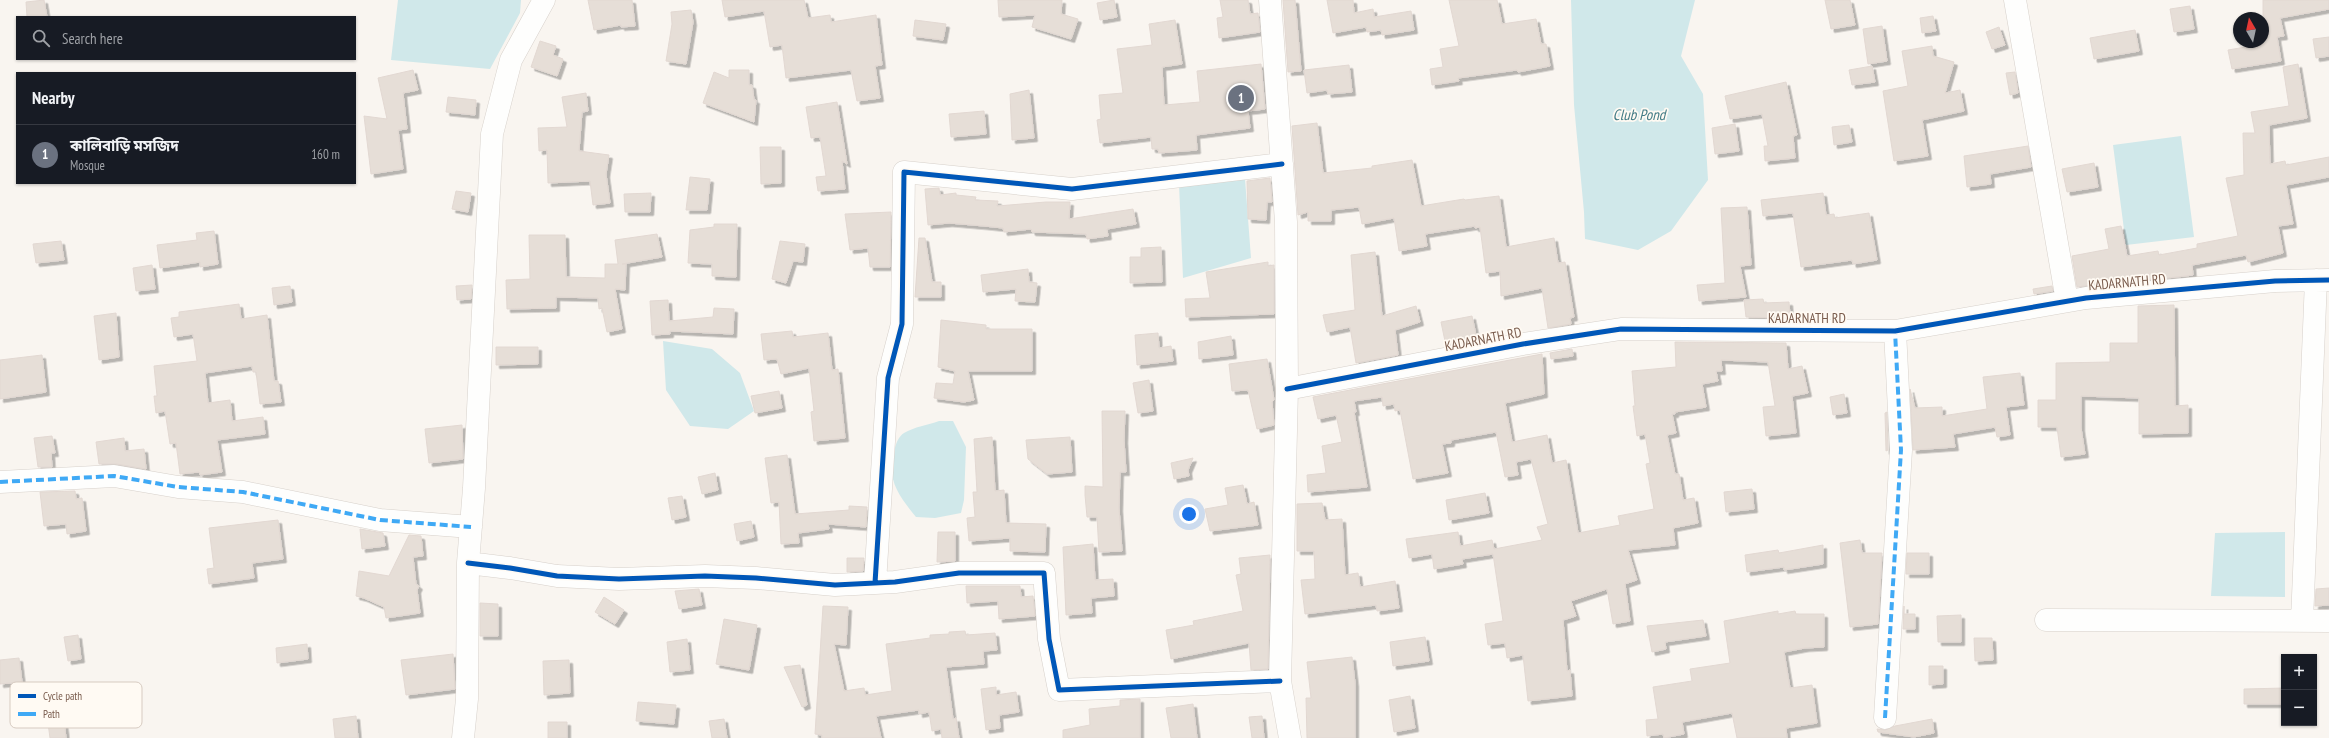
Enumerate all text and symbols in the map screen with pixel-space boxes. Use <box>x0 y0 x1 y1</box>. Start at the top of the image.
north arrow <box>2233 12 2269 48</box>
search box <box>16 16 356 60</box>
icon: search <box>30 27 52 49</box>
text: Search here <box>62 29 123 48</box>
pin: 1 <box>1228 83 1254 113</box>
text: Nearby <box>32 87 75 109</box>
water label: Club Pond <box>1613 105 1668 124</box>
text: কালিবাড়ি মসজিদ <box>70 136 179 155</box>
text: 1 <box>42 146 48 163</box>
text: 160 m <box>311 146 340 163</box>
text: Mosque <box>70 157 105 174</box>
street label: KADARNATH RD <box>2087 270 2167 294</box>
street label: KADARNATH RD <box>1768 309 1846 327</box>
street label: KADARNATH RD <box>1443 323 1523 355</box>
your location <box>1179 504 1199 524</box>
map controls <box>2281 654 2317 726</box>
button: + <box>2281 654 2317 690</box>
legend <box>10 682 142 728</box>
text: Cycle path <box>43 689 82 703</box>
button: − <box>2281 690 2317 726</box>
text: Path <box>43 707 60 721</box>

